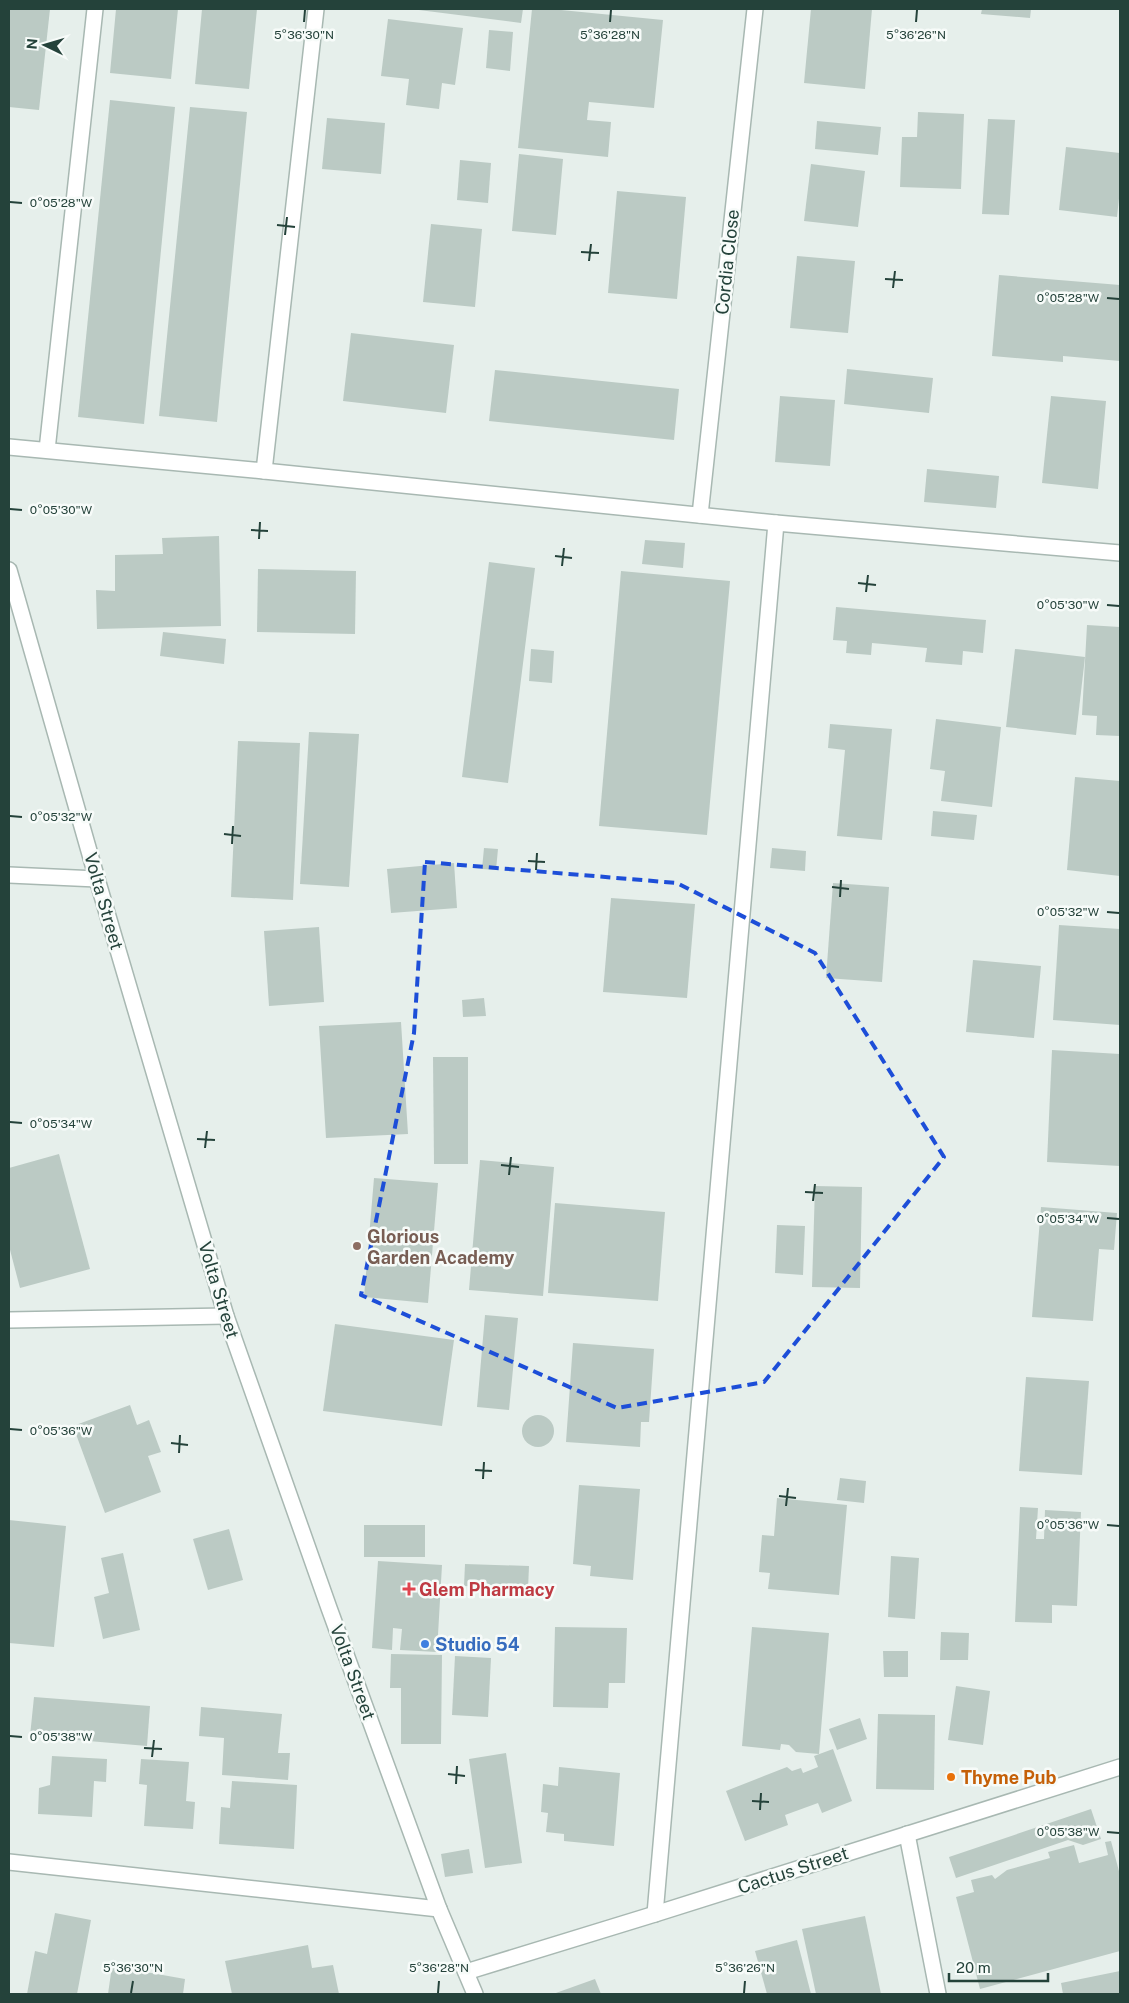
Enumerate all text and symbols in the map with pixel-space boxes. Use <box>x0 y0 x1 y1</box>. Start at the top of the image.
north arrow <box>20 20 70 70</box>
text: 5°36'30"N <box>274 28 334 42</box>
text: 5°36'28"N <box>580 28 640 42</box>
text: 5°36'26"N <box>886 28 946 42</box>
text: N <box>24 38 40 50</box>
text: 0°05'28"W <box>30 196 93 210</box>
street label: Cordia Close <box>711 208 743 316</box>
text: 0°05'28"W <box>1037 291 1100 305</box>
text: 0°05'30"W <box>30 503 93 517</box>
text: 0°05'30"W <box>1037 598 1100 612</box>
text: 0°05'32"W <box>30 810 93 824</box>
street label: Volta Street <box>80 850 128 952</box>
text: 0°05'32"W <box>1037 905 1100 919</box>
text: 0°05'34"W <box>30 1117 93 1131</box>
text: 0°05'34"W <box>1037 1212 1100 1226</box>
place label: Glorious Garden Academy <box>367 1226 514 1268</box>
street label: Volta Street <box>194 1239 244 1341</box>
marker: Glorious Garden Academy <box>351 1240 363 1252</box>
text: 0°05'36"W <box>30 1424 93 1438</box>
text: 0°05'36"W <box>1037 1518 1100 1532</box>
place label: Glem Pharmacy <box>419 1579 555 1600</box>
marker: Glem Pharmacy <box>403 1583 415 1595</box>
street label: Volta Street <box>326 1621 380 1723</box>
place label: Studio 54 <box>435 1634 520 1655</box>
marker: Studio 54 <box>419 1638 431 1650</box>
text: 0°05'38"W <box>30 1730 93 1744</box>
place label: Thyme Pub <box>961 1767 1057 1788</box>
marker: Thyme Pub <box>945 1771 957 1783</box>
text: 0°05'38"W <box>1037 1825 1100 1839</box>
street label: Cactus Street <box>735 1842 851 1898</box>
scale bar <box>949 1950 1048 1982</box>
text: 20 m <box>956 1959 991 1976</box>
text: 5°36'30"N <box>103 1961 163 1975</box>
text: 5°36'28"N <box>409 1961 469 1975</box>
text: 5°36'26"N <box>715 1961 775 1975</box>

